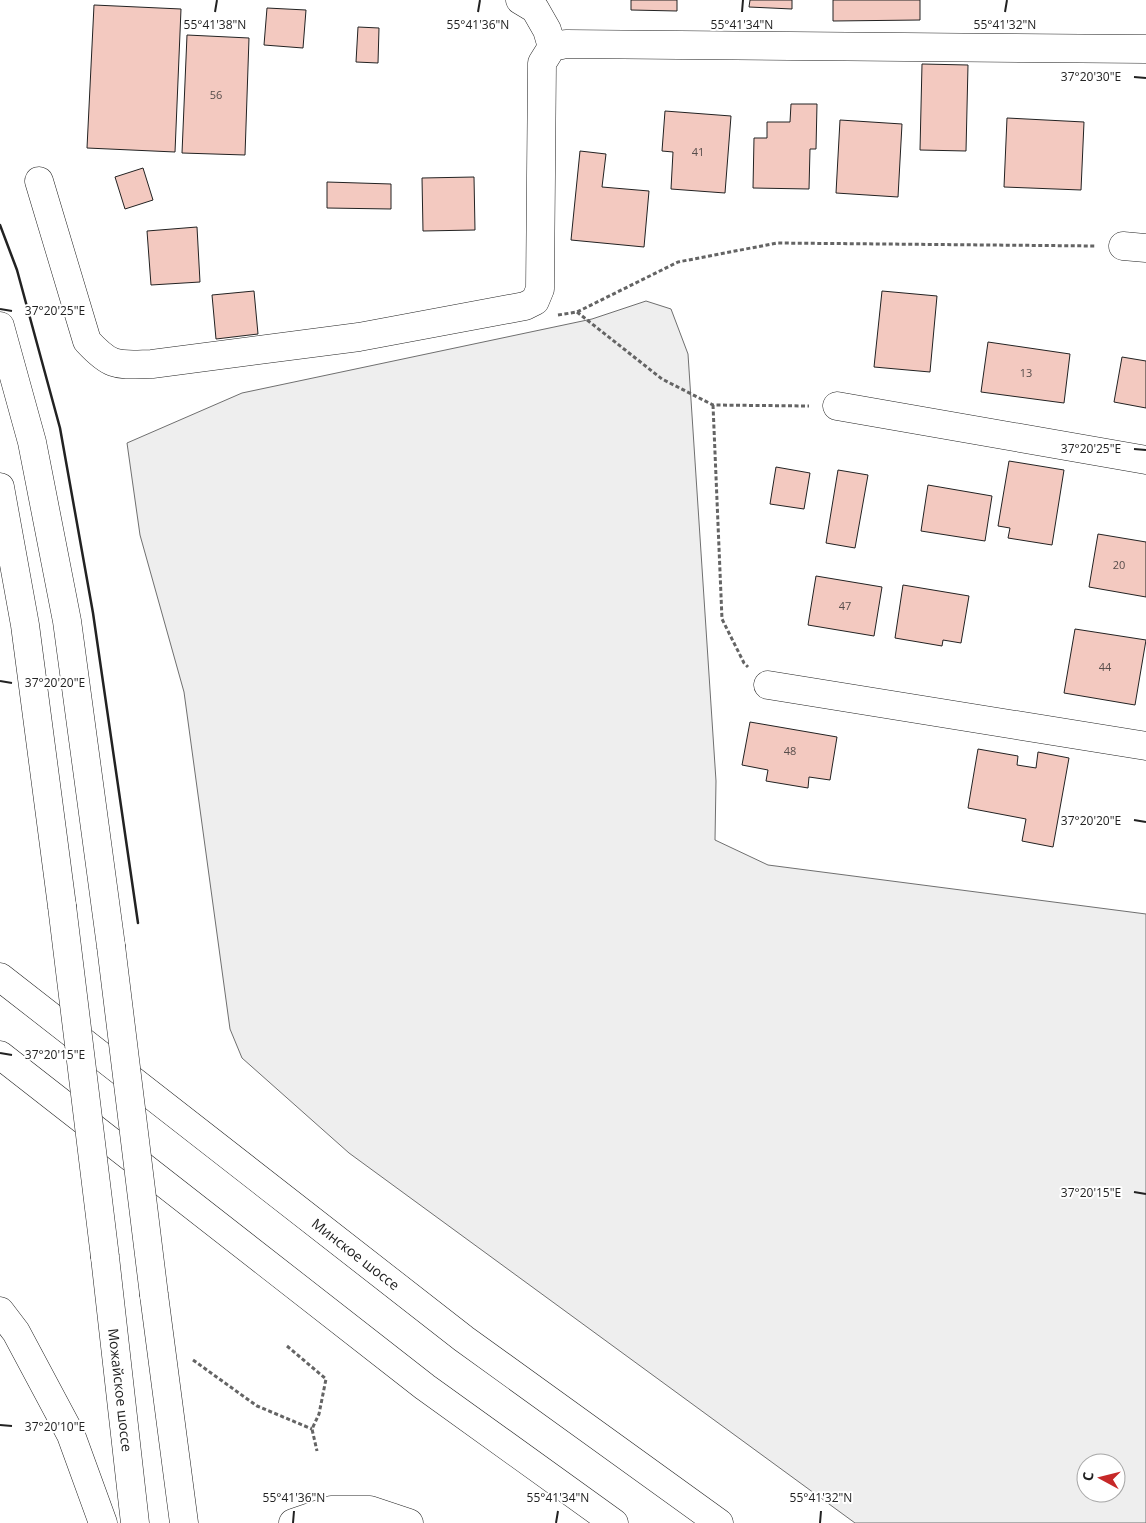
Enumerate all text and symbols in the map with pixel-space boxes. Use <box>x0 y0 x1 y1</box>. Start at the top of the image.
text: 55°41'38"N <box>184 16 246 33</box>
text: 55°41'36"N <box>447 16 509 33</box>
text: 55°41'34"N <box>711 16 773 33</box>
text: 55°41'32"N <box>974 16 1036 33</box>
text: 37°20'30"E <box>1061 68 1121 85</box>
house number: 56 <box>210 87 222 102</box>
house number: 41 <box>692 144 704 159</box>
text: 37°20'25"E <box>25 302 85 319</box>
house number: 13 <box>1020 365 1032 380</box>
text: 37°20'25"E <box>1061 440 1121 457</box>
house number: 20 <box>1113 557 1125 572</box>
house number: 47 <box>839 598 851 613</box>
house number: 44 <box>1099 659 1112 674</box>
text: 37°20'20"E <box>25 674 85 691</box>
house number: 48 <box>784 743 796 758</box>
text: 37°20'20"E <box>1061 812 1121 829</box>
text: 37°20'15"E <box>25 1046 85 1063</box>
text: 37°20'15"E <box>1061 1184 1121 1201</box>
street label: Минское шоссе <box>308 1214 404 1294</box>
street label: Можайское шоссе <box>104 1327 137 1453</box>
text: 37°20'10"E <box>25 1418 85 1435</box>
north arrow <box>1076 1453 1126 1503</box>
text: С <box>1078 1471 1098 1482</box>
text: 55°41'36"N <box>263 1489 325 1506</box>
text: 55°41'34"N <box>527 1489 589 1506</box>
text: 55°41'32"N <box>790 1489 852 1506</box>

